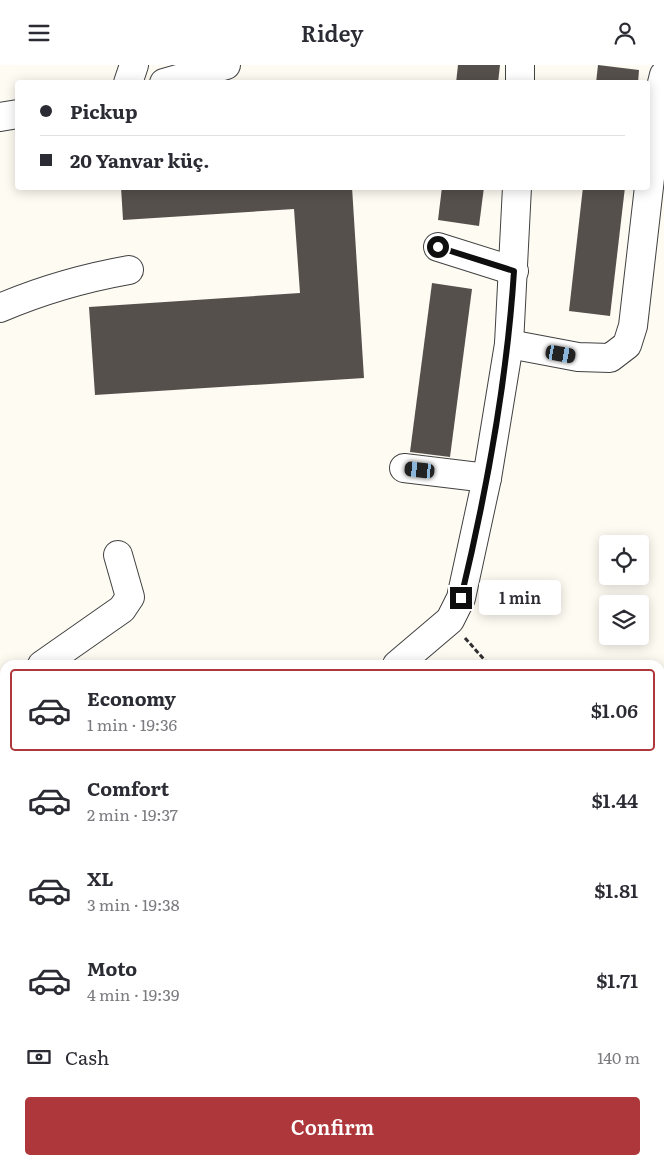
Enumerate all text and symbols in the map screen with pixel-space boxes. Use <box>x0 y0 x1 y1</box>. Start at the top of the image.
text: Ridey <box>301 16 363 49</box>
icon: menu <box>25 19 53 47</box>
icon: person <box>611 19 639 47</box>
text: Pickup <box>70 97 138 125</box>
text: 20 Yanvar küç. <box>70 146 209 174</box>
route start <box>427 236 449 258</box>
car <box>544 344 577 364</box>
car <box>404 461 435 479</box>
map controls <box>599 535 649 645</box>
button: locate <box>599 535 649 585</box>
callout: 1 min <box>478 581 561 615</box>
text: 1 min <box>499 585 541 609</box>
route end <box>450 587 472 609</box>
button: layers <box>599 595 649 645</box>
text: Economy <box>87 684 176 712</box>
icon: car <box>27 688 72 733</box>
text: $1.06 <box>591 696 638 724</box>
text: 1 min · 19:36 <box>87 712 177 736</box>
text: Comfort <box>87 774 169 802</box>
icon: car <box>27 778 72 823</box>
text: $1.44 <box>591 786 638 814</box>
text: 2 min · 19:37 <box>87 802 178 826</box>
text: XL <box>87 864 114 892</box>
icon: car <box>27 868 72 913</box>
text: $1.81 <box>594 876 638 904</box>
text: 3 min · 19:38 <box>87 892 180 916</box>
text: Moto <box>87 954 137 982</box>
icon: car <box>27 958 72 1003</box>
text: $1.71 <box>596 966 638 994</box>
text: 4 min · 19:39 <box>87 982 179 1006</box>
icon: cash <box>25 1043 53 1071</box>
text: Cash <box>65 1043 109 1071</box>
text: 140 m <box>597 1045 640 1069</box>
button: Confirm <box>25 1097 640 1155</box>

